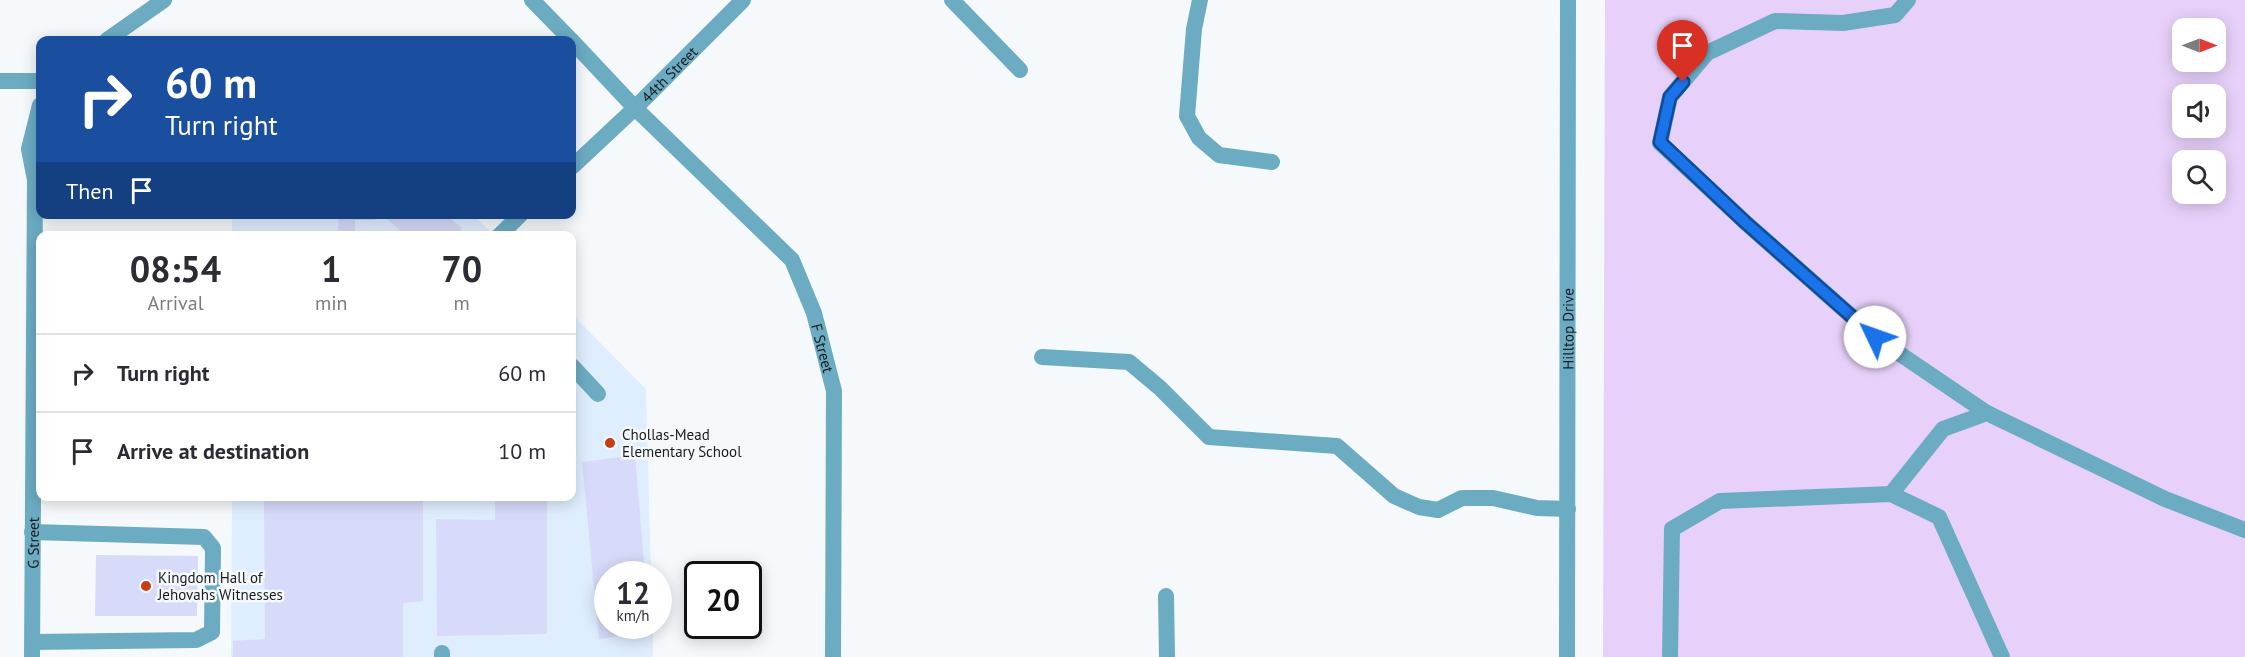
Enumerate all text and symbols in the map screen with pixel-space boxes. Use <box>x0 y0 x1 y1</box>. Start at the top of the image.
north arrow <box>2172 18 2226 72</box>
map controls <box>2172 18 2226 204</box>
pin <box>1657 20 1708 82</box>
icon: arrive <box>1666 29 1699 62</box>
street label: 44th Street <box>637 42 701 106</box>
text: 60 m <box>165 55 257 110</box>
icon: right <box>66 60 144 138</box>
button: sound <box>2172 84 2226 138</box>
text: Turn right <box>165 108 278 142</box>
button: search <box>2172 150 2226 204</box>
icon: arrive <box>125 174 158 207</box>
text: Then <box>66 177 113 205</box>
text: 08:54 <box>130 245 221 292</box>
text: 1 <box>321 245 341 292</box>
text: 70 <box>441 245 482 292</box>
street label: Hilltop Drive <box>1558 288 1577 370</box>
text: Arrival <box>147 290 204 316</box>
text: min <box>315 290 348 316</box>
text: m <box>454 290 470 316</box>
position arrow <box>1843 305 1907 369</box>
street label: F Street <box>808 321 838 375</box>
icon: right <box>66 357 99 390</box>
text: Turn right <box>117 359 209 387</box>
text: 60 m <box>498 359 546 387</box>
place label: Chollas-Mead Elementary School <box>622 425 742 461</box>
icon: arrive <box>66 435 99 468</box>
marker: Chollas-Mead Elementary School <box>603 436 617 450</box>
text: Arrive at destination <box>117 437 309 465</box>
text: 10 m <box>498 437 546 465</box>
street label: G Street <box>23 517 42 569</box>
speed limit sign: 20 <box>684 561 762 639</box>
place label: Kingdom Hall of Jehovahs Witnesses <box>157 568 283 604</box>
text: 12 <box>616 573 650 612</box>
marker: Kingdom Hall of Jehovahs Witnesses <box>139 579 153 593</box>
text: km/h <box>617 606 649 625</box>

